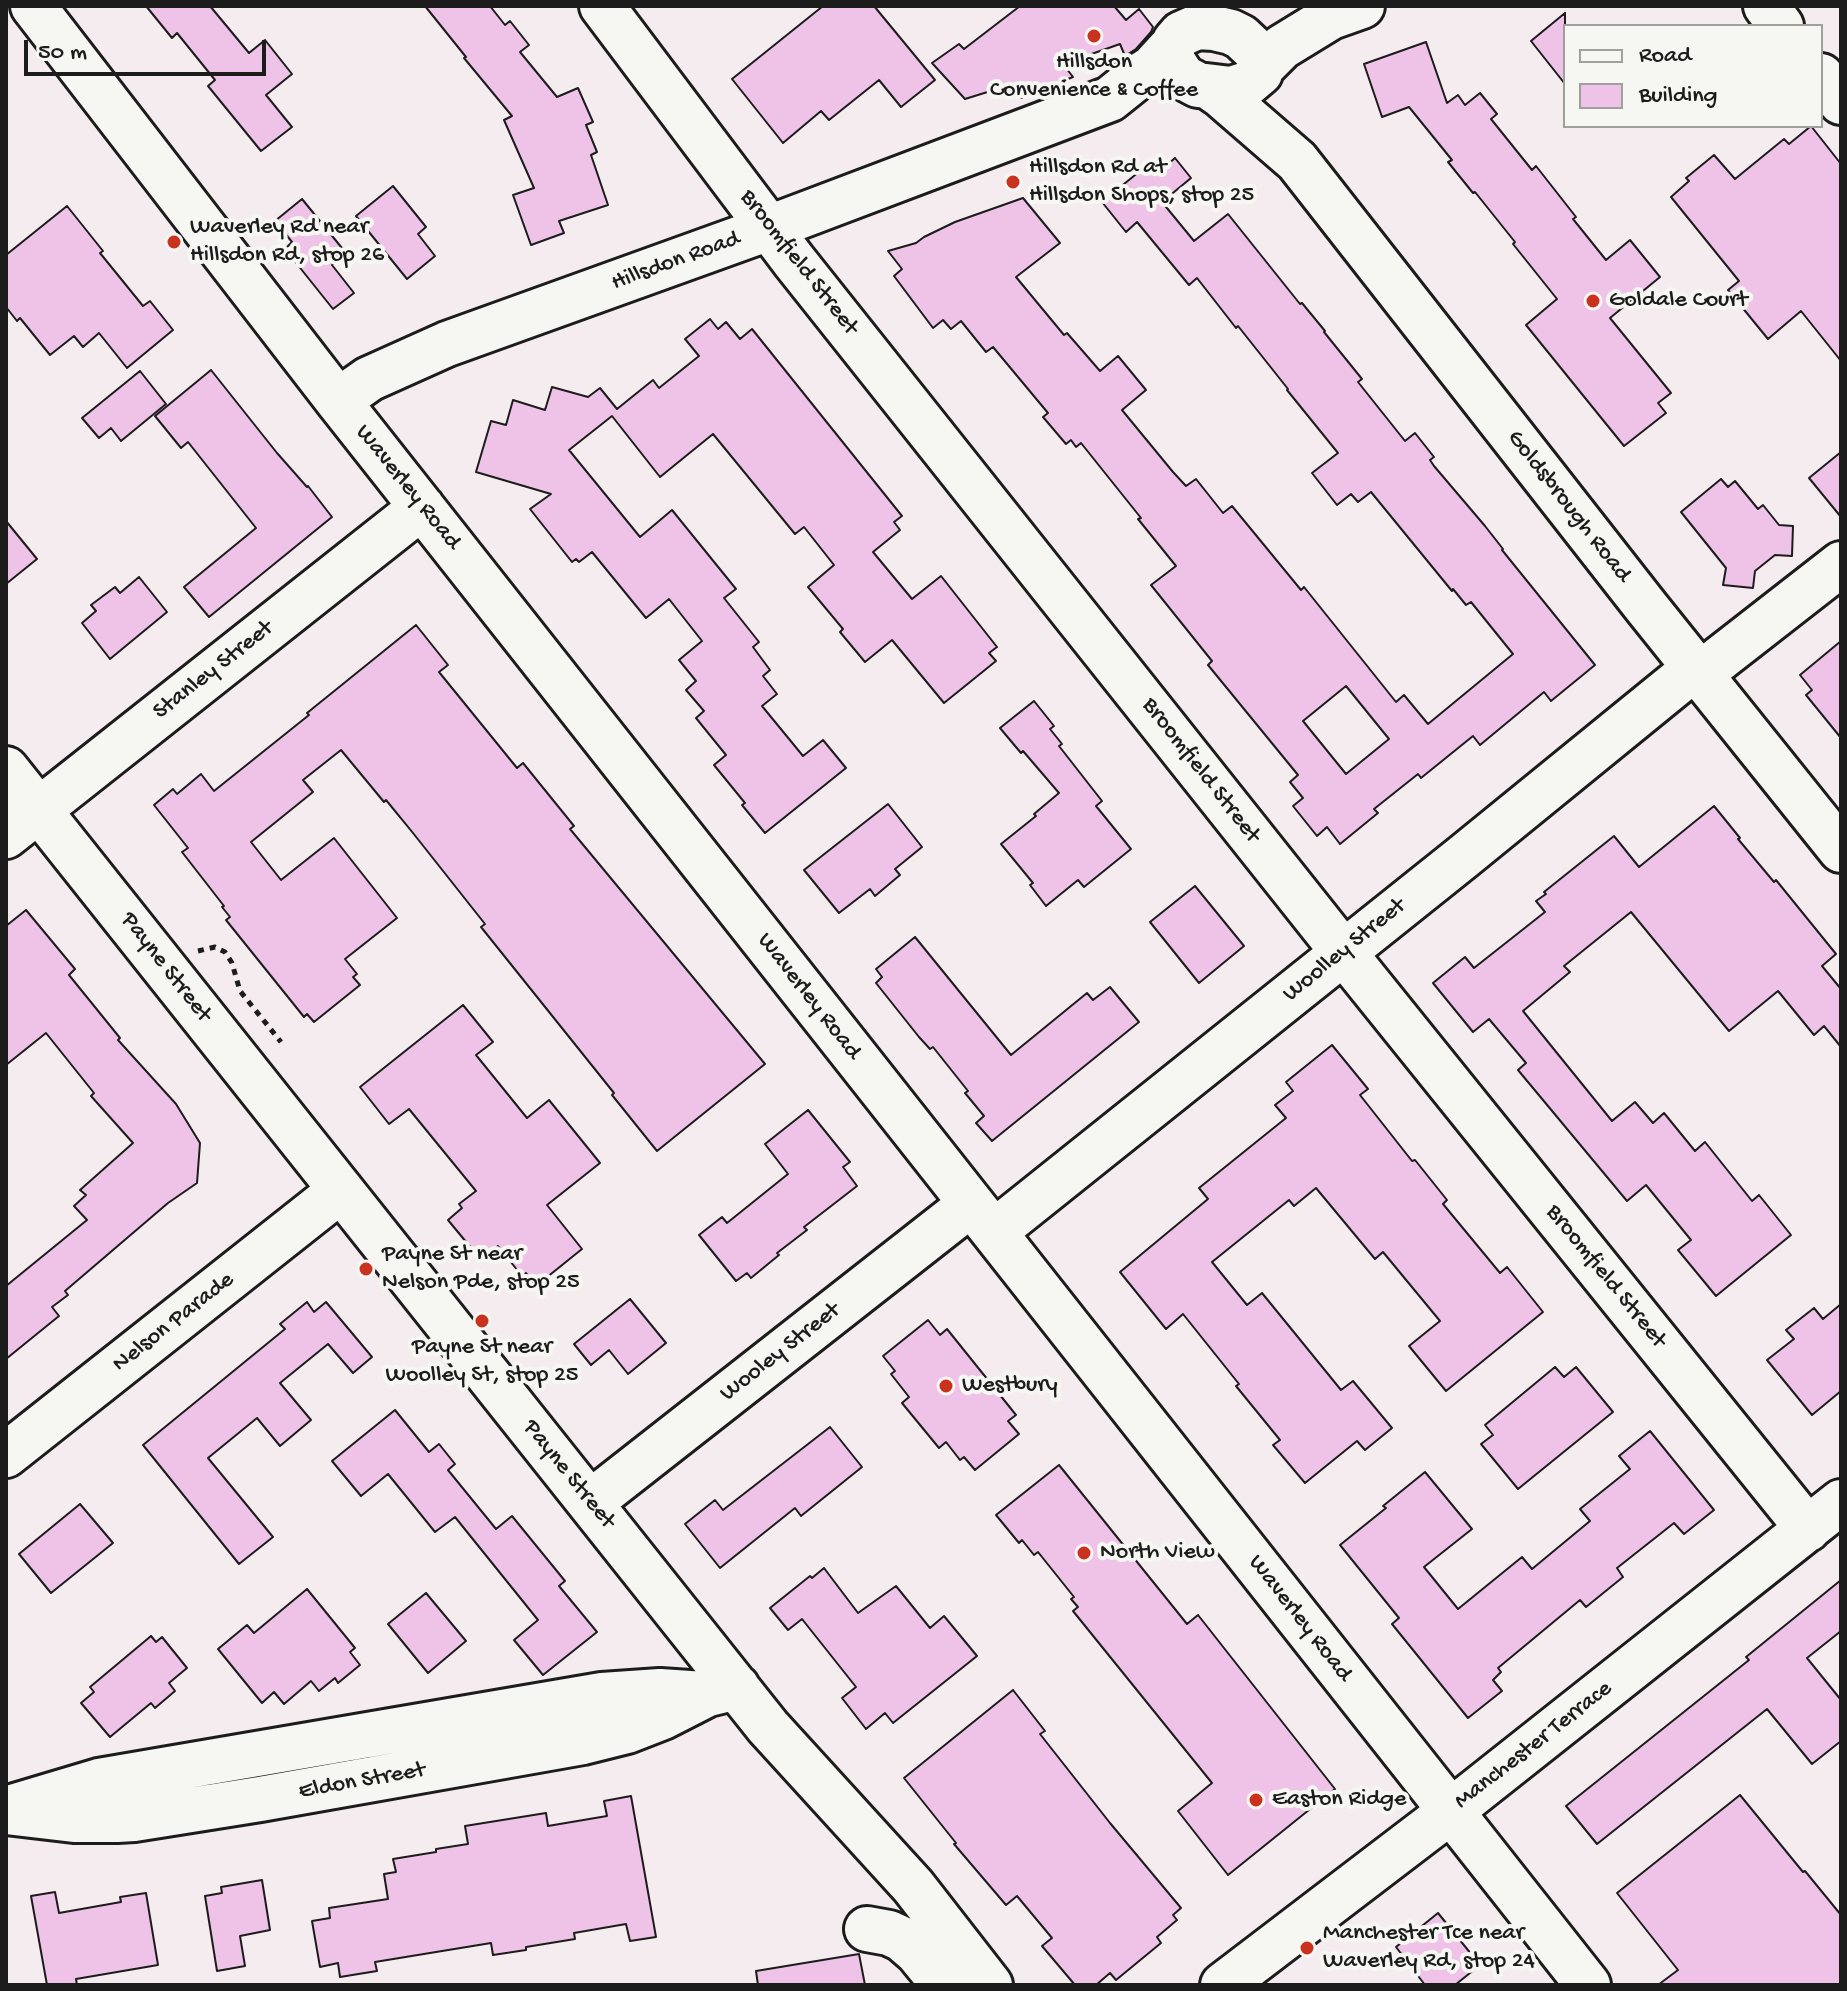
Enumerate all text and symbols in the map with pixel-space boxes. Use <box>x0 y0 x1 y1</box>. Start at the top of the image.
scale bar <box>28 24 270 74</box>
legend <box>1563 24 1823 128</box>
marker: Hillsdon Convenience & Coffee <box>1085 27 1103 45</box>
text: 50 m <box>38 39 87 68</box>
text: Road <box>1639 42 1691 71</box>
place label: Hillsdon Convenience & Coffee <box>990 49 1198 105</box>
text: Building <box>1639 82 1717 111</box>
place label: Hillsdon Rd at Hillsdon Shops, stop 25 <box>1029 154 1254 210</box>
marker: Hillsdon Rd at Hillsdon Shops, stop 25 <box>1004 173 1022 191</box>
street label: Broomfield Street <box>732 185 864 341</box>
place label: Waverley Rd near Hillsdon Rd, stop 26 <box>190 214 384 270</box>
street label: Hillsdon Road <box>608 225 744 299</box>
marker: Waverley Rd near Hillsdon Rd, stop 26 <box>165 233 183 251</box>
place label: Goldale Court <box>1609 287 1748 315</box>
marker: Goldale Court <box>1584 292 1602 310</box>
street label: Waverley Road <box>348 420 466 556</box>
street label: Goldsbrough Road <box>1500 425 1636 589</box>
street label: Stanley Street <box>148 615 280 727</box>
street label: Broomfield Street <box>1134 693 1266 849</box>
street label: Woolley Street <box>1278 893 1412 1009</box>
street label: Payne Street <box>113 907 217 1029</box>
street label: Waverley Road <box>750 928 866 1066</box>
street label: Broomfield Street <box>1538 1199 1672 1355</box>
place label: Payne St near Nelson Pde, stop 25 <box>382 1241 580 1297</box>
marker: Payne St near Nelson Pde, stop 25 <box>357 1260 375 1278</box>
street label: Nelson Parade <box>107 1267 241 1379</box>
street label: Wooley Street <box>715 1297 847 1409</box>
marker: Payne St near Woolley St, stop 25 <box>473 1312 491 1330</box>
place label: Payne St near Woolley St, stop 25 <box>386 1334 578 1390</box>
place label: Westbury <box>962 1372 1058 1400</box>
marker: Westbury <box>937 1377 955 1395</box>
street label: Payne Street <box>515 1415 621 1535</box>
place label: North View <box>1100 1539 1215 1567</box>
marker: North View <box>1075 1544 1093 1562</box>
street label: Waverley Road <box>1241 1550 1357 1688</box>
street label: Manchester Terrace <box>1449 1675 1619 1817</box>
street label: Eldon Street <box>297 1757 427 1807</box>
place label: Easton Ridge <box>1272 1786 1406 1814</box>
marker: Easton Ridge <box>1247 1791 1265 1809</box>
place label: Manchester Tce near Waverley Rd, stop 24 <box>1323 1920 1535 1976</box>
marker: Manchester Tce near Waverley Rd, stop 24 <box>1298 1939 1316 1957</box>

